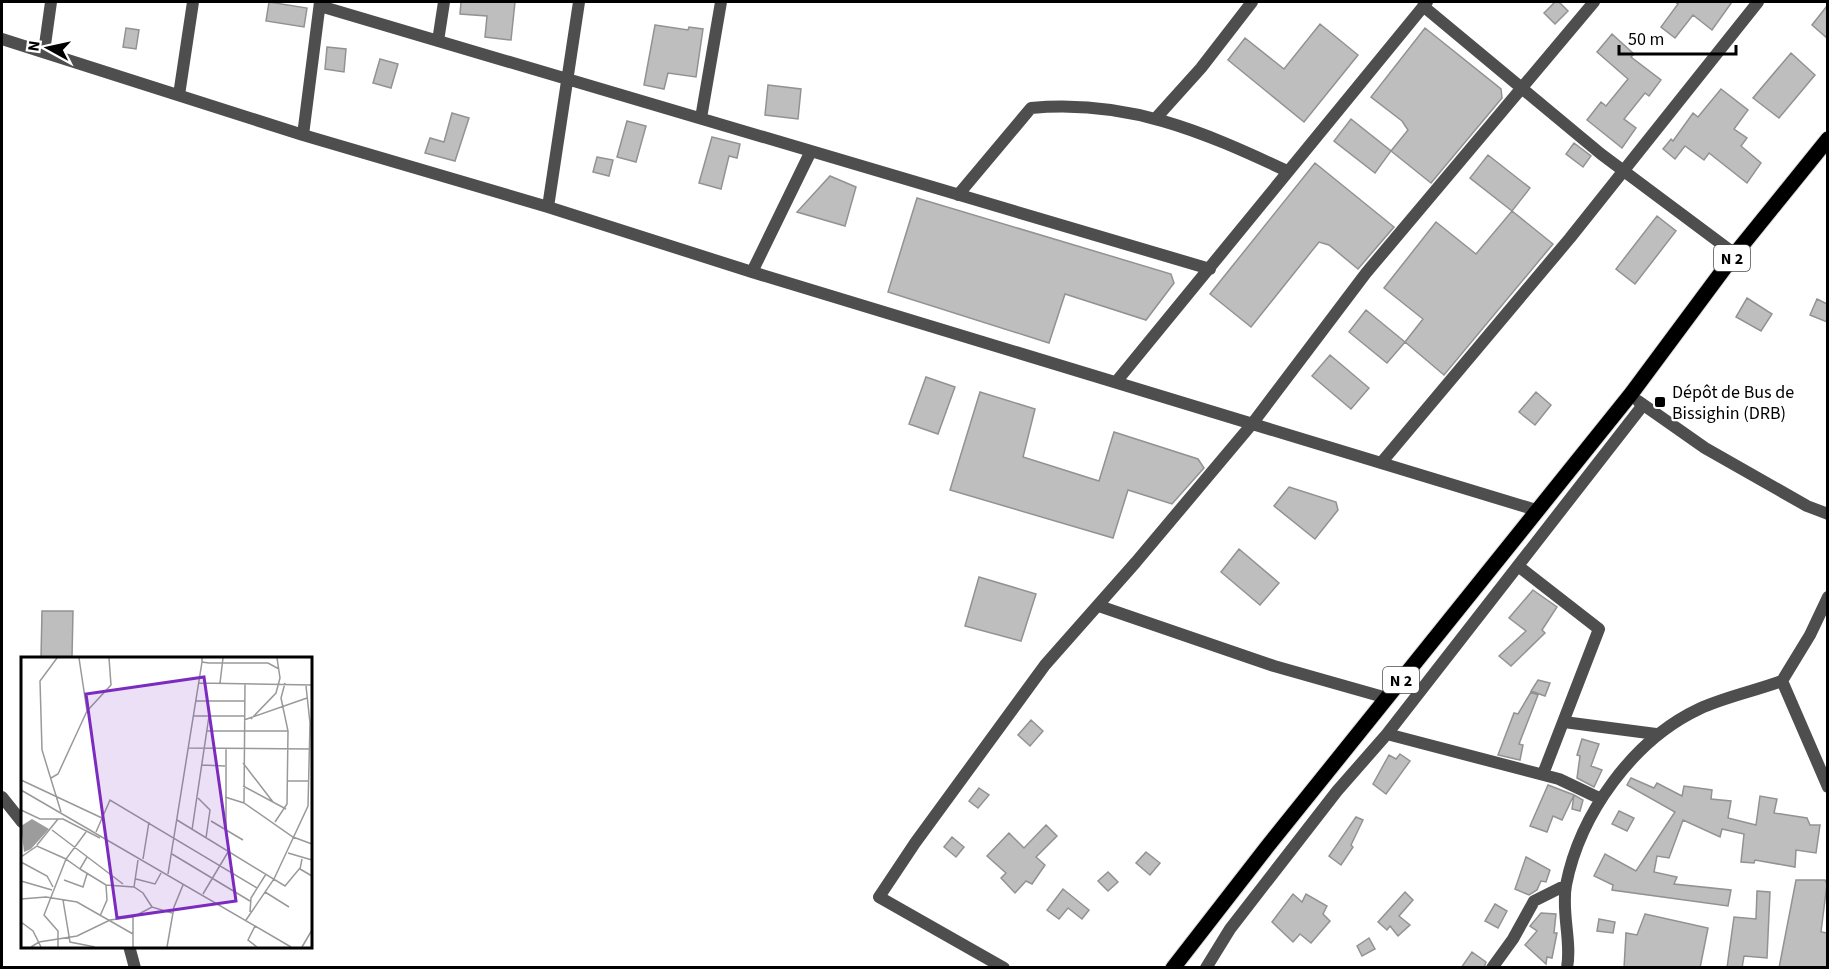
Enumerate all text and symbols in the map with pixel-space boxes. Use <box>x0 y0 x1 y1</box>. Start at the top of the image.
north arrow <box>18 18 78 78</box>
scale bar <box>1619 18 1736 56</box>
text: 50 m <box>1628 27 1664 52</box>
text: N <box>23 39 46 53</box>
road number: N 2 <box>1714 245 1750 271</box>
place label: Dépôt de Bus de Bissighin (DRB) <box>1672 380 1794 426</box>
marker: Dépôt de Bus de Bissighin (DRB) <box>1653 395 1667 409</box>
inset map <box>21 657 312 948</box>
road number: N 2 <box>1383 667 1419 693</box>

